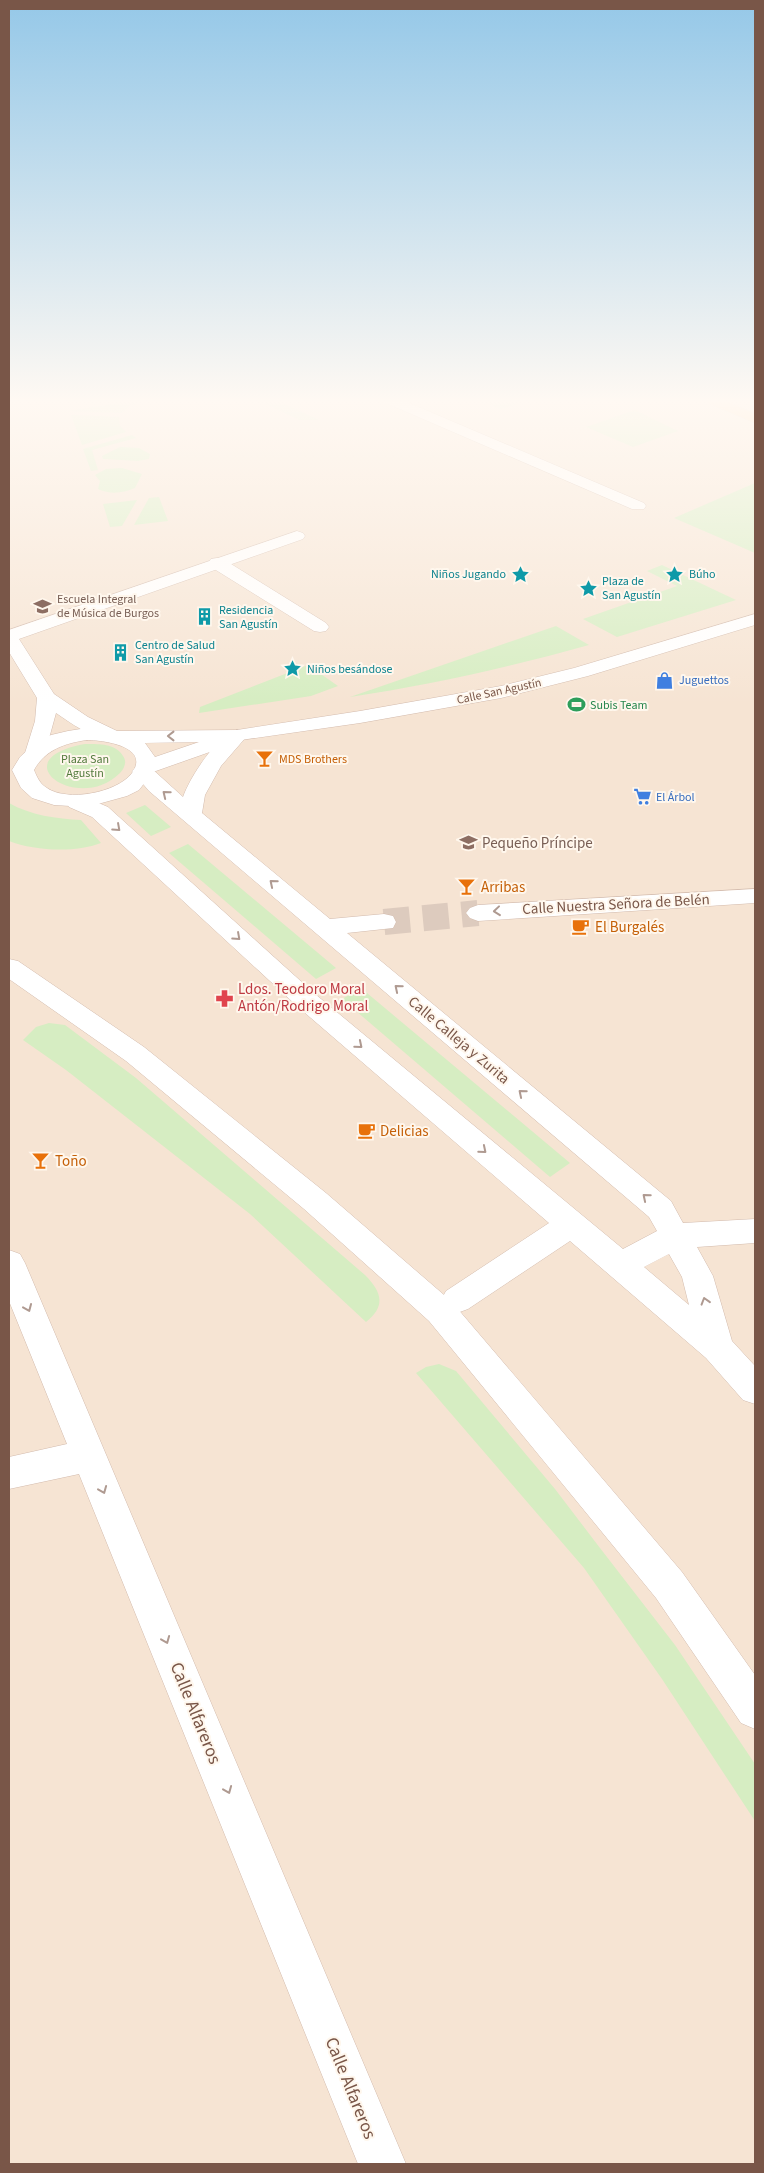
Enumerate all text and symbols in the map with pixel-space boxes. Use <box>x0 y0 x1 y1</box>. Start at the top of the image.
place icon: Niños Jugando <box>510 564 530 584</box>
place icon: Búho <box>665 564 685 584</box>
place label: Niños Jugando <box>431 566 506 583</box>
place label: Búho <box>689 566 716 583</box>
place label: Plaza de San Agustín <box>602 573 661 604</box>
place icon: Plaza de San Agustín <box>578 578 598 598</box>
place label: Escuela Integral de Música de Burgos <box>57 591 159 622</box>
school or university icon: Escuela Integral de Música de Burgos <box>33 596 53 616</box>
place label: Residencia San Agustín <box>219 602 278 633</box>
building icon: Residencia San Agustín <box>195 607 215 627</box>
place label: Centro de Salud San Agustín <box>135 637 215 668</box>
building icon: Centro de Salud San Agustín <box>111 642 131 662</box>
place icon: Niños besándose <box>283 659 303 679</box>
place label: Niños besándose <box>307 661 393 678</box>
shop icon: Juguettos <box>655 670 675 690</box>
place label: Juguettos <box>679 672 729 689</box>
street label: Calle San Agustín <box>455 674 543 709</box>
sports icon: Subis Team <box>566 695 586 715</box>
place label: Subis Team <box>590 697 647 714</box>
one-way arrow <box>167 731 174 741</box>
bar icon: MDS Brothers <box>255 749 275 769</box>
park label: Plaza San Agustín <box>61 751 109 782</box>
place label: MDS Brothers <box>279 751 347 768</box>
supermarket icon: El Árbol <box>632 787 652 807</box>
place label: El Árbol <box>656 789 695 806</box>
one-way arrow <box>163 790 172 799</box>
one-way arrow <box>112 822 121 831</box>
school or university icon: Pequeño Príncipe <box>458 833 478 853</box>
place label: Pequeño Príncipe <box>482 833 593 854</box>
bar icon: Arribas <box>457 877 477 897</box>
place label: Arribas <box>481 877 525 898</box>
one-way arrow <box>270 880 279 889</box>
street label: Calle Nuestra Señora de Belén <box>522 889 710 920</box>
one-way arrow <box>493 906 501 917</box>
cafe icon: El Burgalés <box>571 917 591 937</box>
place label: El Burgalés <box>595 917 664 938</box>
one-way arrow <box>232 931 241 940</box>
place label: Ldos. Teodoro Moral Antón/Rodrigo Moral <box>238 979 368 1017</box>
one-way arrow <box>394 985 403 994</box>
pharmacy icon: Ldos. Teodoro Moral Antón/Rodrigo Moral <box>214 988 234 1008</box>
street label: Calle Calleja y Zurita <box>403 992 514 1089</box>
one-way arrow <box>353 1039 362 1048</box>
one-way arrow <box>519 1090 528 1098</box>
cafe icon: Delicias <box>356 1121 376 1141</box>
place label: Delicias <box>380 1121 429 1142</box>
one-way arrow <box>477 1145 486 1154</box>
bar icon: Toño <box>31 1151 51 1171</box>
place label: Toño <box>55 1151 87 1172</box>
one-way arrow <box>643 1194 652 1203</box>
one-way arrow <box>700 1298 710 1306</box>
one-way arrow <box>22 1303 32 1311</box>
one-way arrow <box>97 1485 108 1494</box>
one-way arrow <box>159 1635 170 1644</box>
street label: Calle Alfareros <box>164 1659 227 1768</box>
one-way arrow <box>221 1785 232 1794</box>
street label: Calle Alfareros <box>319 2034 382 2143</box>

